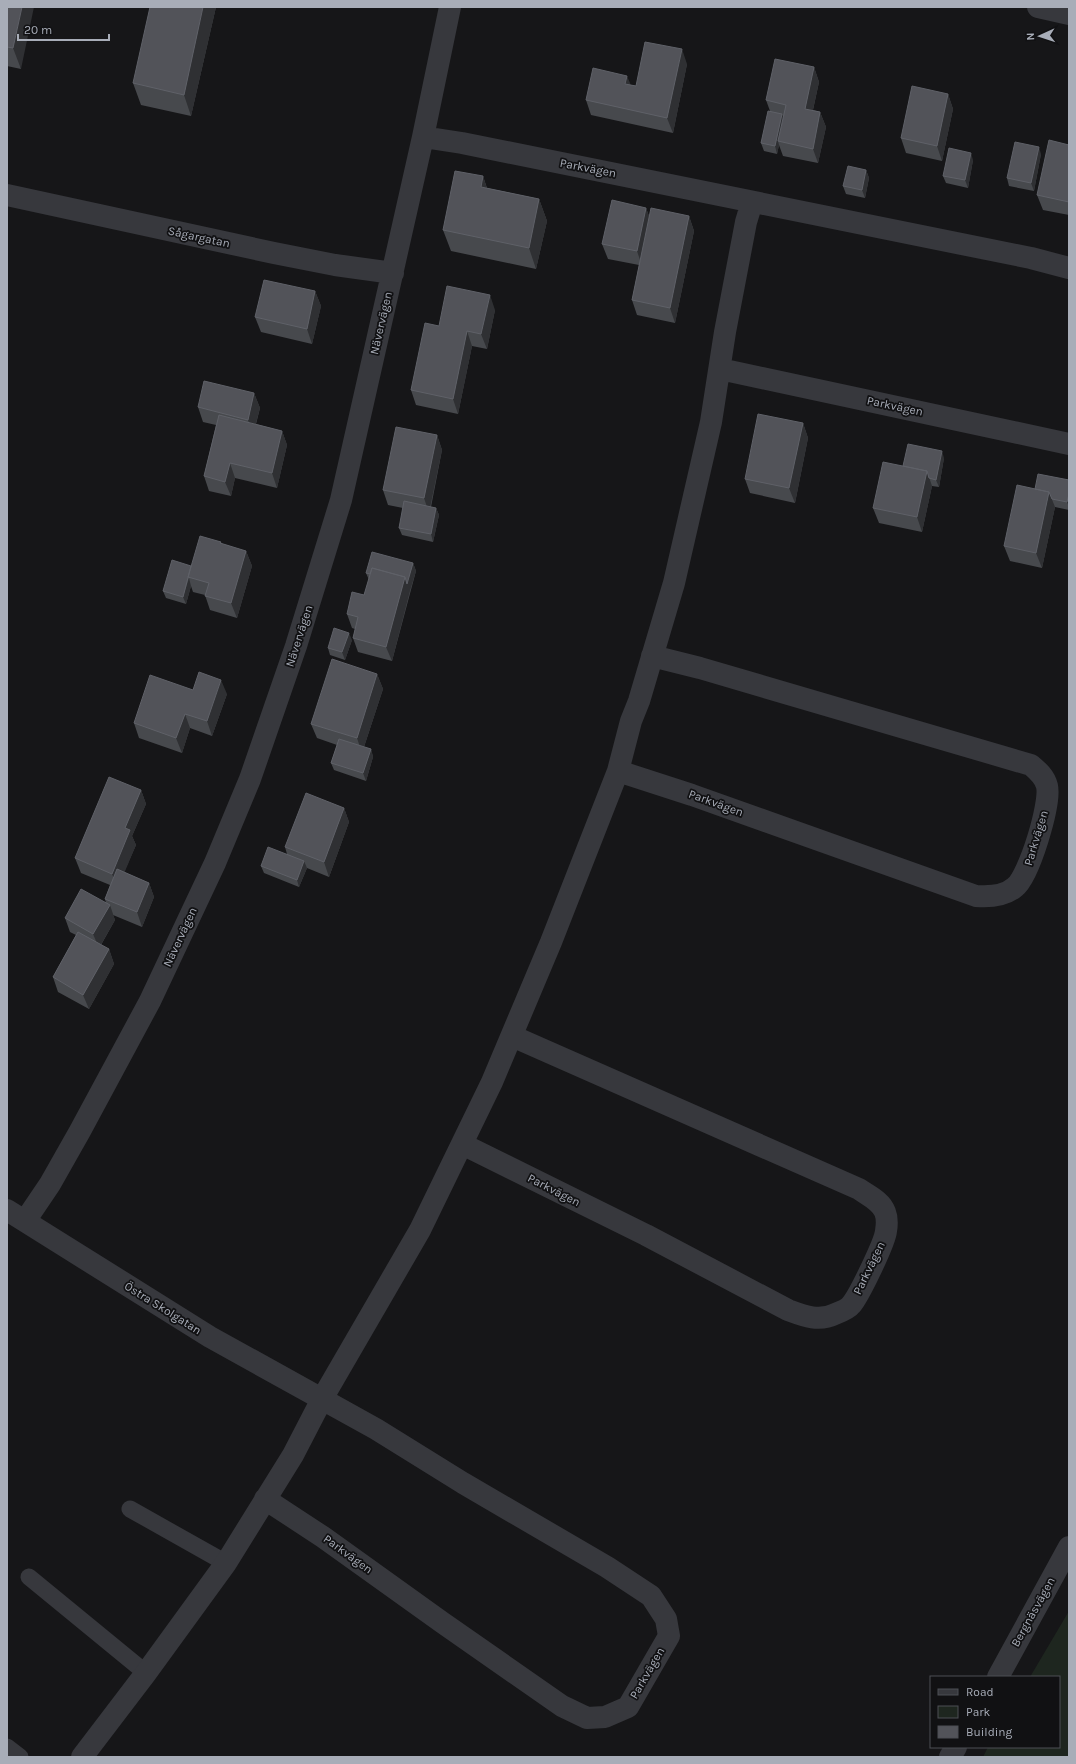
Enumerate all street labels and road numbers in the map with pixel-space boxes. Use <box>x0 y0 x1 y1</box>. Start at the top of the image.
street label: Parkvägen <box>559 156 617 180</box>
street label: Sågargatan <box>167 224 231 250</box>
street label: Nävervägen <box>367 290 395 356</box>
street label: Parkvägen <box>866 393 924 419</box>
street label: Nävervägen <box>282 603 316 669</box>
street label: Parkvägen <box>687 787 745 819</box>
street label: Parkvägen <box>1021 809 1051 867</box>
street label: Nävervägen <box>160 905 200 969</box>
street label: Parkvägen <box>525 1171 583 1209</box>
street label: Parkvägen <box>850 1239 888 1297</box>
street label: Östra Skolgatan <box>122 1279 204 1337</box>
street label: Parkvägen <box>321 1532 375 1576</box>
street label: Bergnäsvägen <box>1008 1575 1058 1649</box>
street label: Parkvägen <box>627 1645 667 1701</box>

